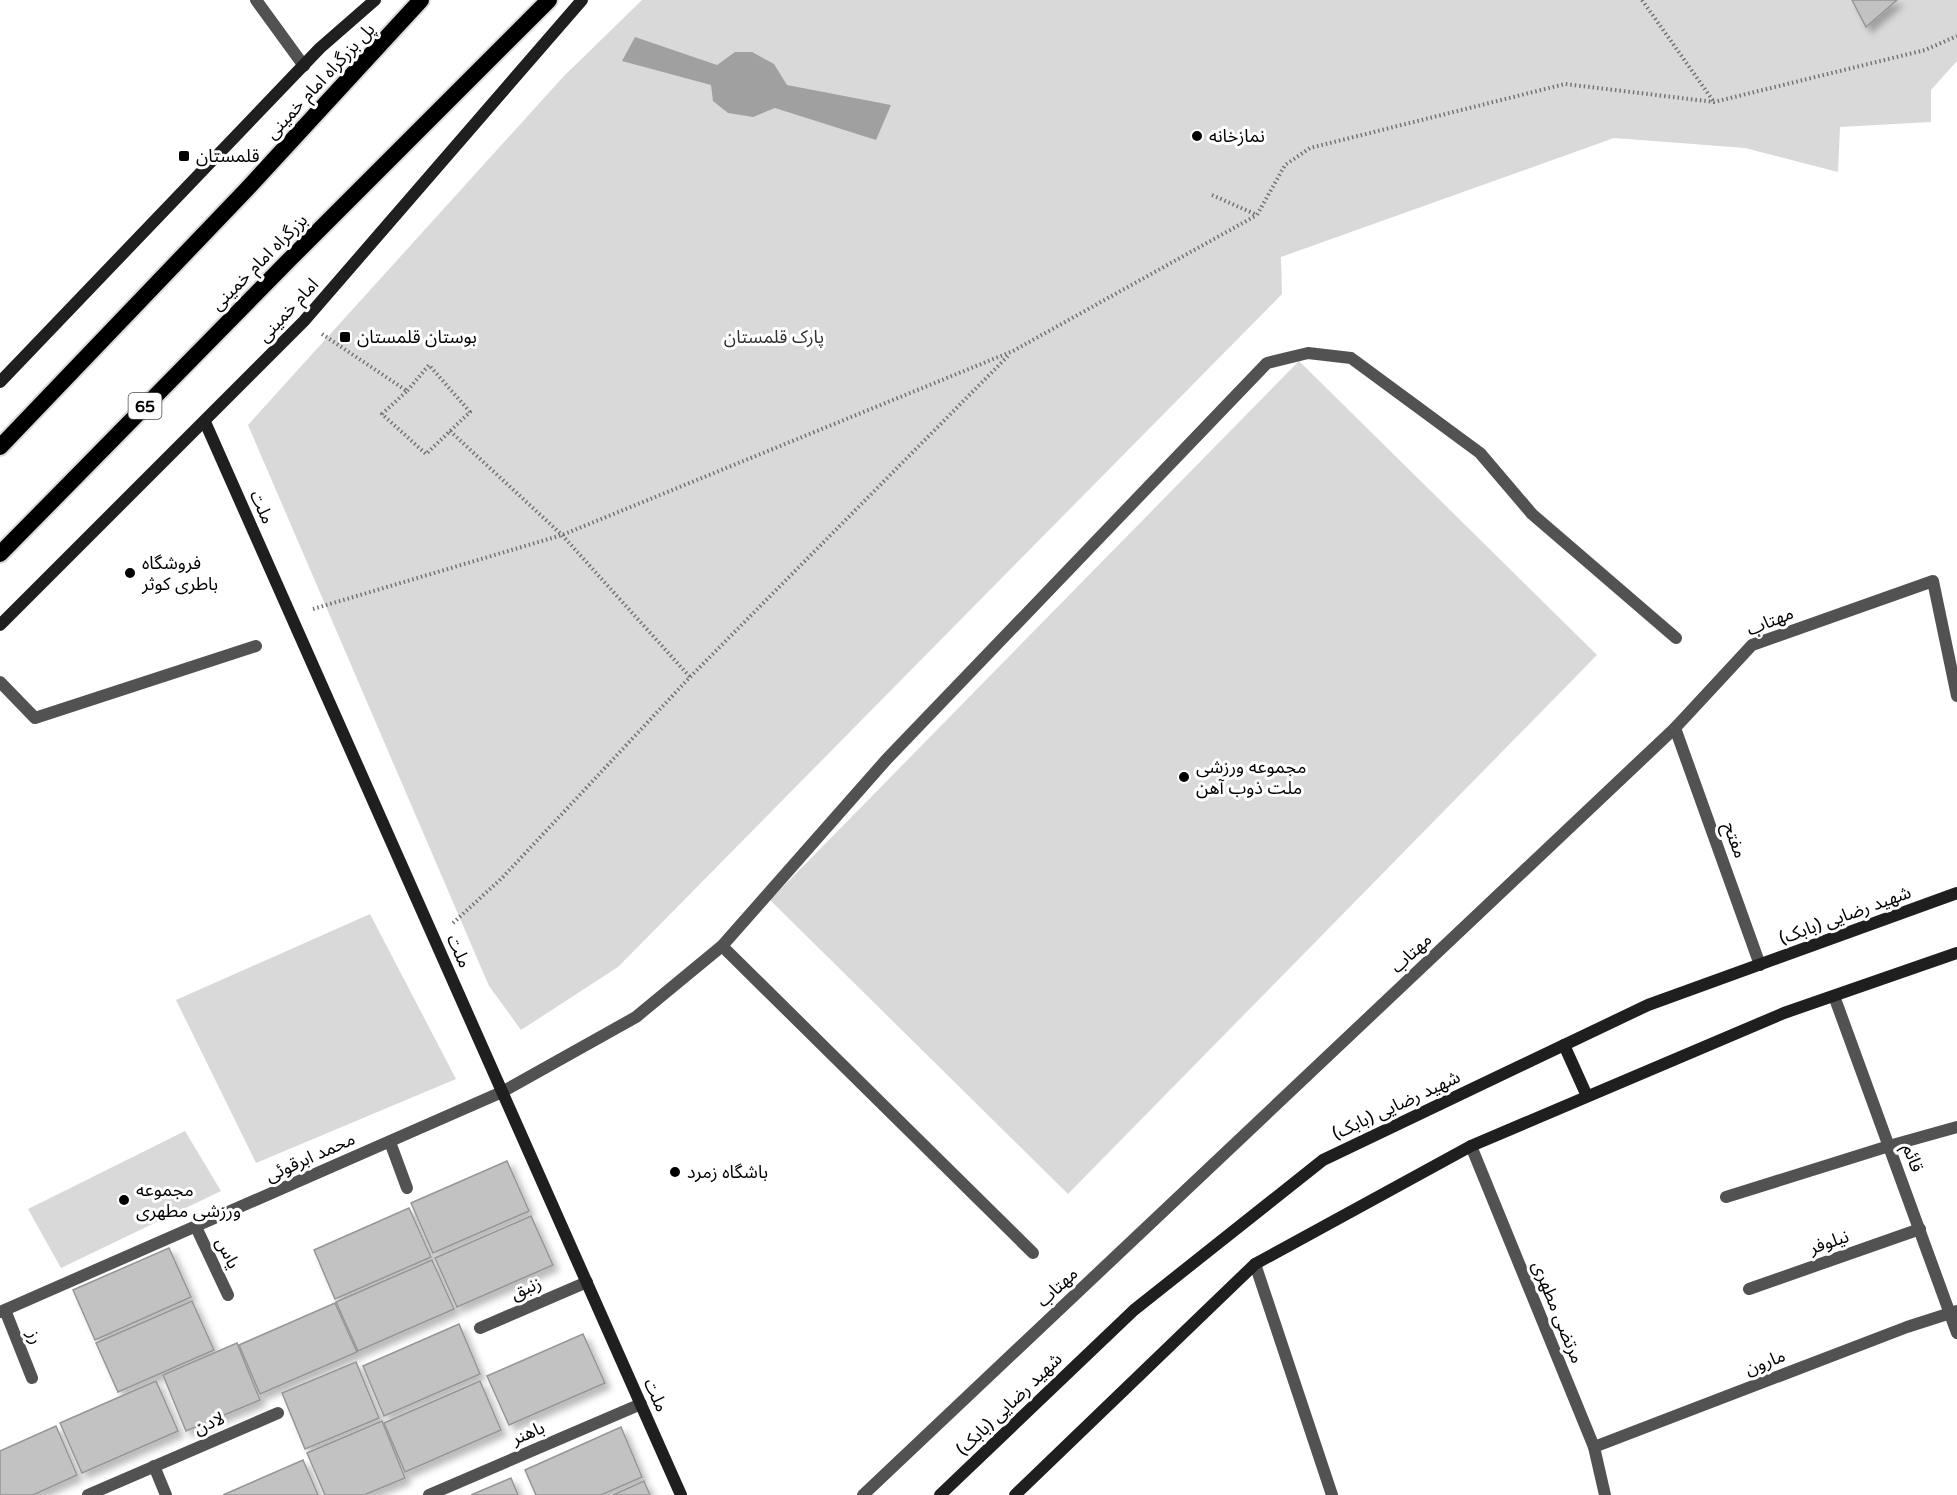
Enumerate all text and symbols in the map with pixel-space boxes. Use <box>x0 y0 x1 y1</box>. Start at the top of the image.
street label: پل بزرگراه امام خمینی <box>260 18 382 146</box>
place label: نمازخانه <box>1209 125 1265 147</box>
marker: نمازخانه <box>1190 129 1204 143</box>
place label: قلمستان <box>196 145 259 167</box>
marker: قلمستان <box>177 149 191 163</box>
street label: بزرگراه امام خمینی <box>206 209 312 315</box>
street label: امام خمینی <box>253 274 323 346</box>
place label: بوستان قلمستان <box>357 326 477 348</box>
park label: پارک قلمستان <box>724 326 824 348</box>
marker: بوستان قلمستان <box>338 330 352 344</box>
road number: 65 <box>128 393 162 419</box>
street label: ملت <box>245 487 279 527</box>
place label: فروشگاه باطری کوثر <box>141 552 218 595</box>
marker: فروشگاه باطری کوثر <box>123 566 137 580</box>
street label: مهتاب <box>1743 602 1797 640</box>
place label: مجموعه ورزشی ملت ذوب آهن <box>1196 756 1306 799</box>
marker: مجموعه ورزشی ملت ذوب آهن <box>1177 770 1191 784</box>
street label: مفتح <box>1716 819 1752 862</box>
street label: شهید رضایی (بابک) <box>1776 881 1914 949</box>
street label: مهتاب <box>1386 928 1436 978</box>
street label: ملت <box>442 931 476 971</box>
street label: شهید رضایی (بابک) <box>1328 1066 1464 1144</box>
street label: محمد ابرقوئی <box>262 1127 358 1187</box>
street label: قائم <box>1896 1141 1928 1176</box>
place label: باشگاه زمرد <box>687 1161 768 1183</box>
marker: باشگاه زمرد <box>668 1165 682 1179</box>
place label: مجموعه ورزشی مطهری <box>136 1179 241 1222</box>
marker: مجموعه ورزشی مطهری <box>117 1193 131 1207</box>
street label: نیلوفر <box>1805 1225 1852 1259</box>
street label: یاس <box>211 1234 245 1272</box>
street label: مرتضی مطهری <box>1527 1258 1589 1366</box>
street label: مهتاب <box>1032 1262 1082 1312</box>
street label: زنبق <box>507 1272 545 1304</box>
street label: رز <box>22 1326 48 1347</box>
street label: مارون <box>1742 1344 1788 1380</box>
street label: شهید رضایی (بابک) <box>951 1348 1067 1460</box>
street label: ملت <box>639 1375 673 1415</box>
street label: لادن <box>190 1407 228 1439</box>
street label: باهنر <box>507 1416 548 1450</box>

